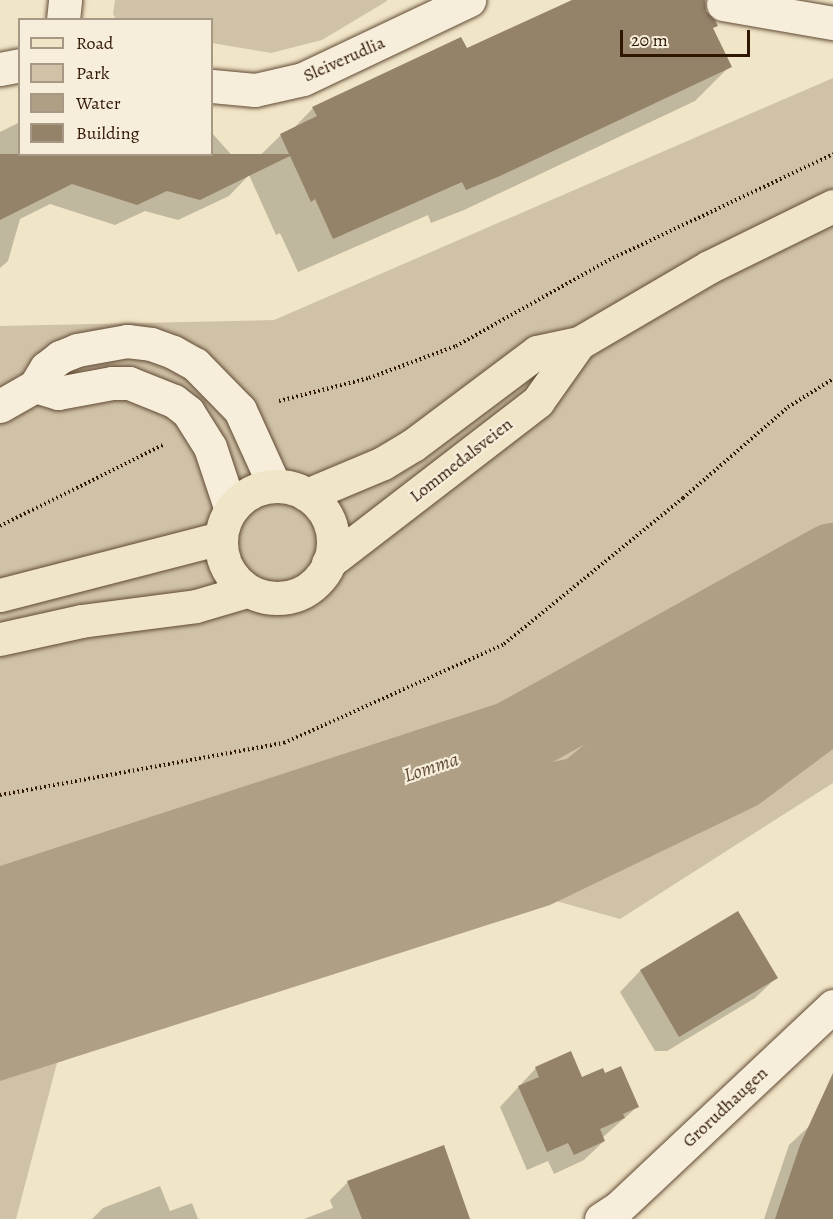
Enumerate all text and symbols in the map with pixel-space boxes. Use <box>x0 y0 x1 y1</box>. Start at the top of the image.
legend <box>18 18 213 156</box>
scale bar <box>623 18 754 56</box>
text: 20 m <box>631 28 668 52</box>
text: Road <box>76 31 113 55</box>
street label: Sleiverudlia <box>300 31 388 87</box>
text: Park <box>76 61 110 85</box>
text: Water <box>76 91 121 115</box>
text: Building <box>76 121 140 145</box>
street label: Lommedalsveien <box>405 413 517 507</box>
water label: Lomma <box>400 747 462 787</box>
street label: Grorudhaugen <box>678 1062 772 1152</box>

